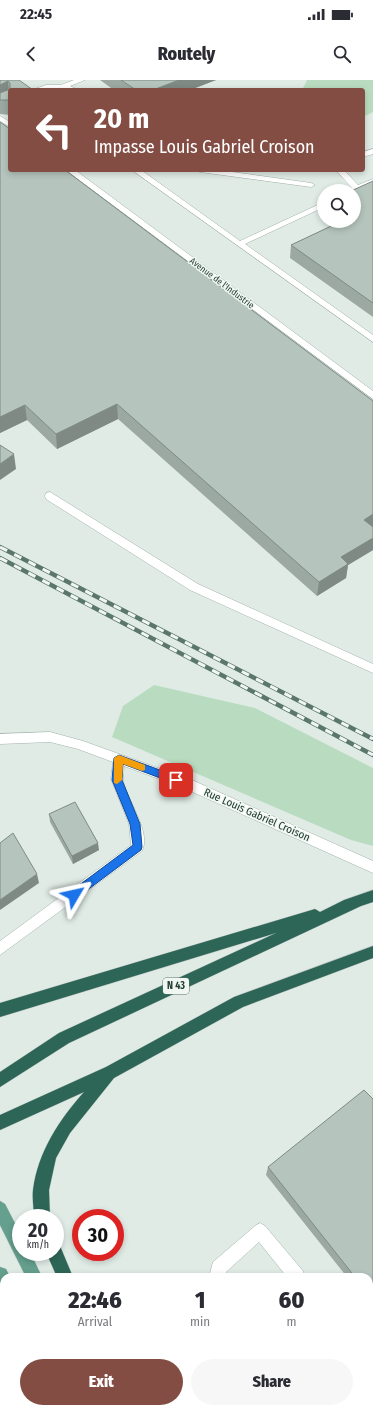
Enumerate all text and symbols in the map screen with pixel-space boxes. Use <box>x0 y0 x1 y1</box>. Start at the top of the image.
text: 22:45 <box>20 5 52 23</box>
icon: back <box>20 43 42 65</box>
text: Routely <box>158 43 215 65</box>
icon: search <box>331 43 353 65</box>
text: 20 m <box>94 102 149 135</box>
icon: left <box>28 104 80 156</box>
text: Impasse Louis Gabriel Croison <box>94 136 315 158</box>
map controls <box>317 184 361 228</box>
button: search <box>317 184 361 228</box>
street label: Avenue de l'Industrie <box>188 256 257 311</box>
pin <box>159 763 193 797</box>
icon: arrive <box>165 769 187 791</box>
street label: Rue Louis Gabriel Croison <box>202 786 312 844</box>
position arrow <box>53 874 95 916</box>
road number: N 43 <box>163 978 189 994</box>
speed limit sign: 30 <box>72 1209 124 1261</box>
text: 20 <box>28 1218 48 1242</box>
text: km/h <box>27 1239 49 1251</box>
text: 22:46 <box>68 1286 122 1314</box>
text: 1 <box>195 1286 205 1314</box>
text: 60 <box>279 1286 305 1314</box>
text: Arrival <box>78 1314 112 1329</box>
text: min <box>190 1314 210 1329</box>
text: m <box>287 1314 297 1329</box>
button: Exit <box>20 1359 183 1405</box>
button: Share <box>191 1359 353 1405</box>

